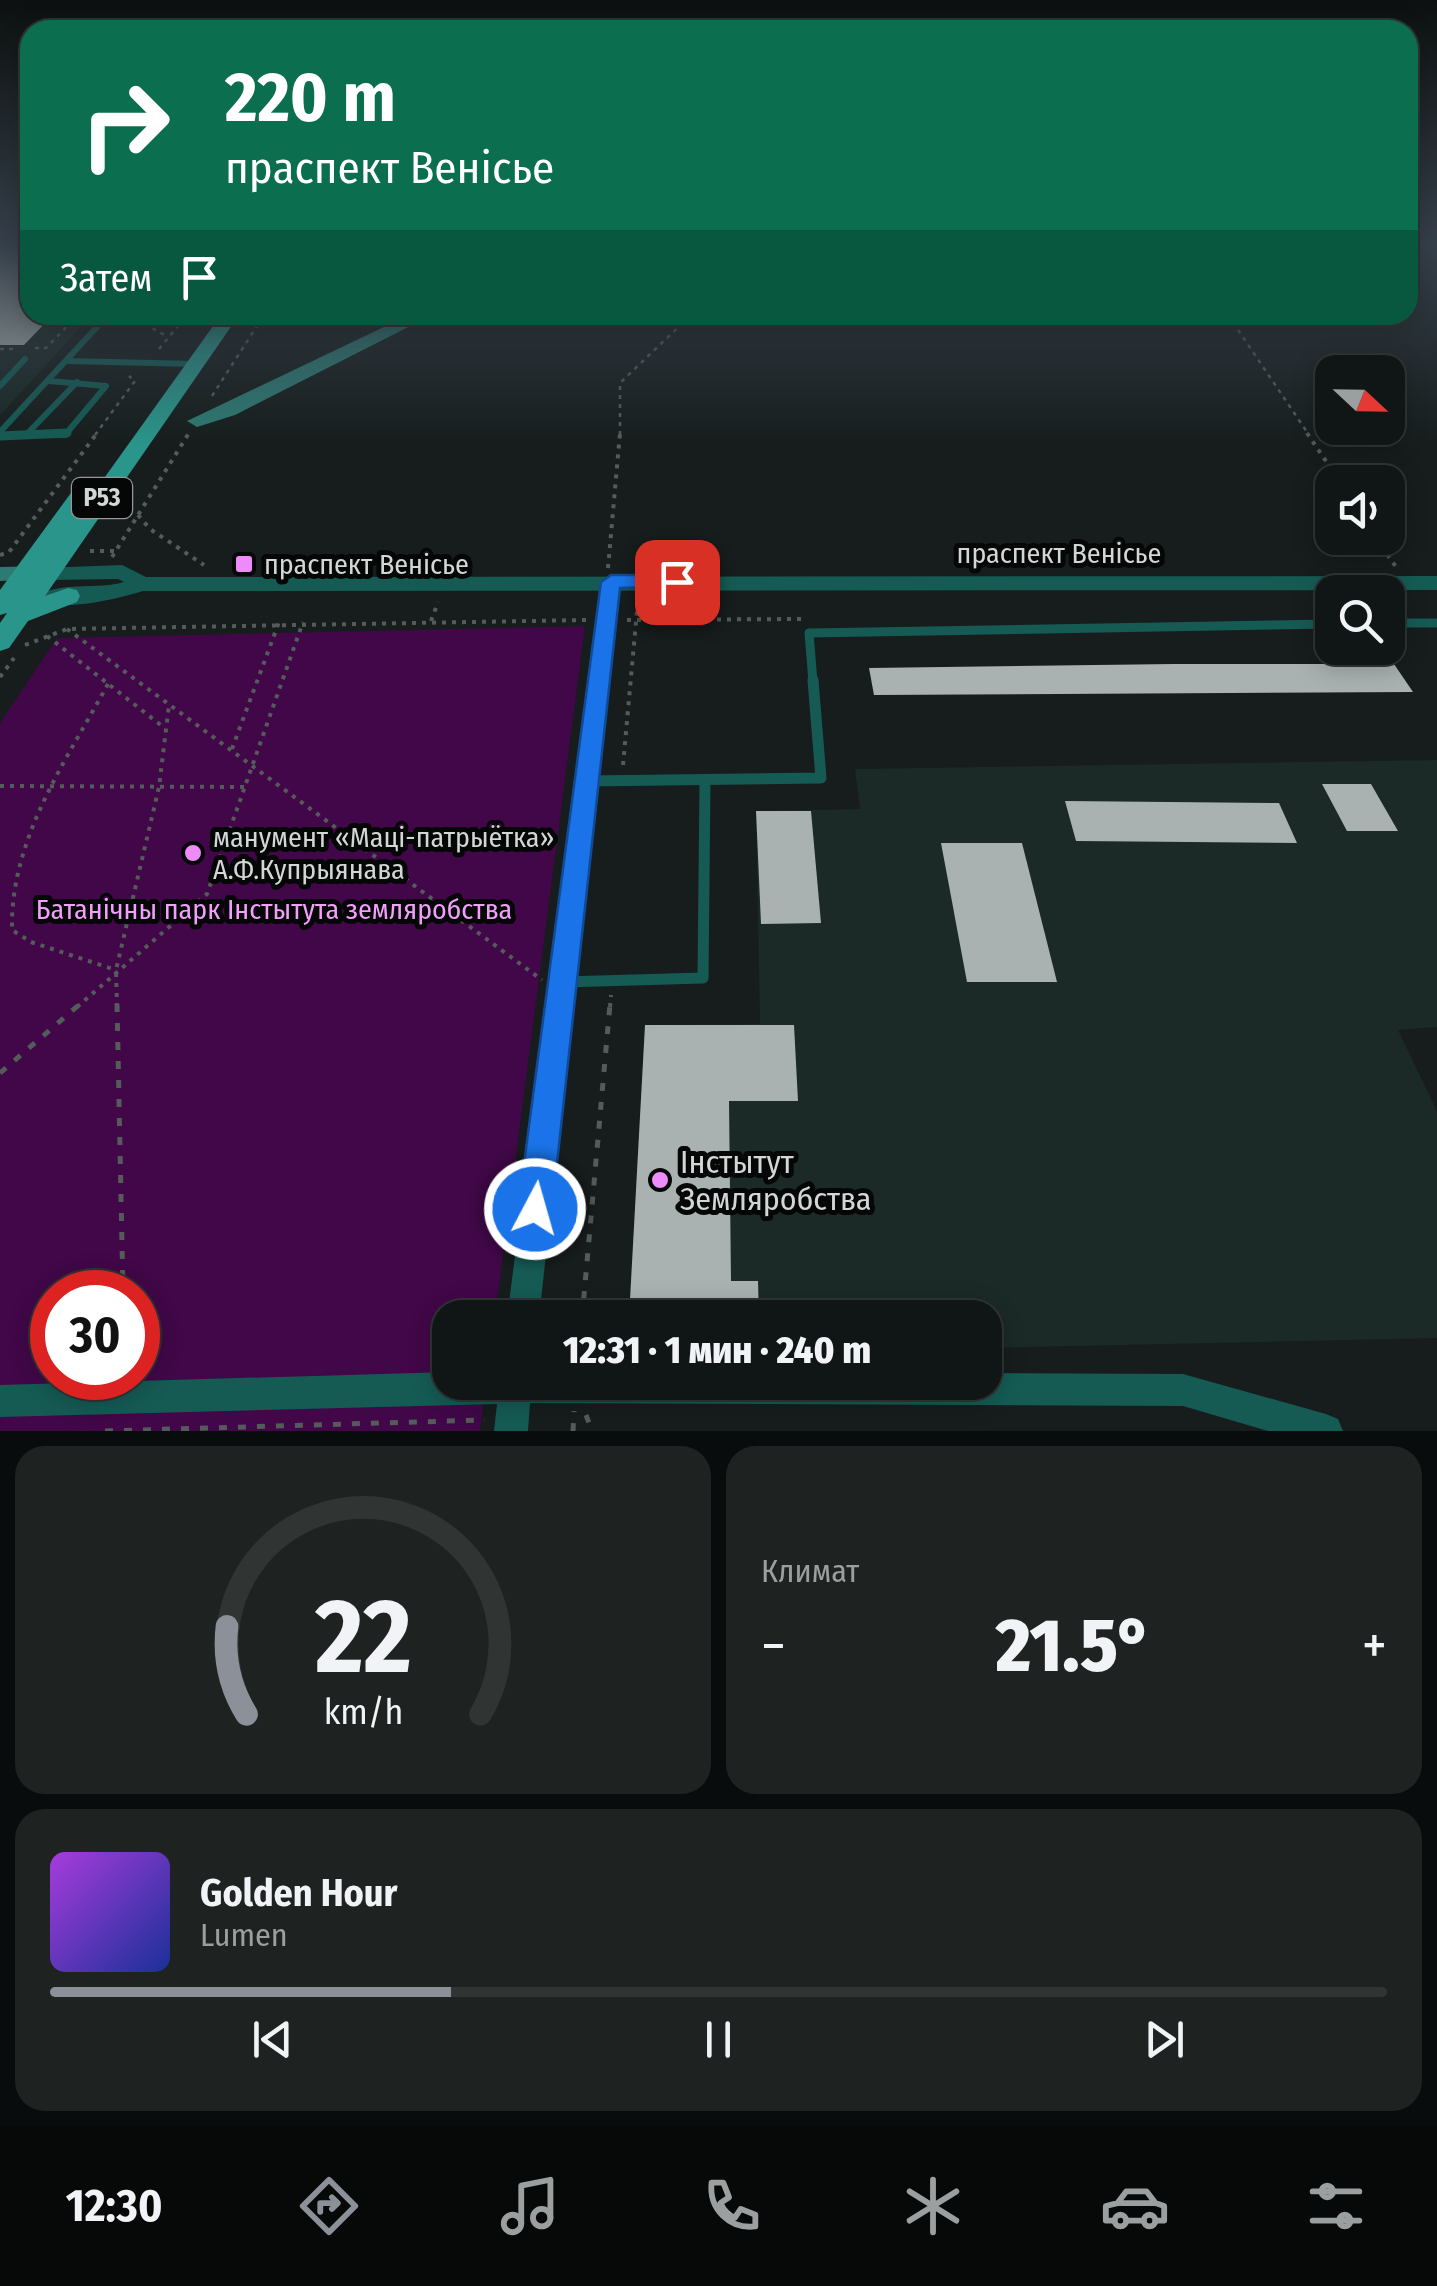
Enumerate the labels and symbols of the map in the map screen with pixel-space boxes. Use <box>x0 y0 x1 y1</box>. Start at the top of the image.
north arrow <box>1315 355 1405 445</box>
road number: Р53 <box>72 478 132 518</box>
street label: праспект Венісье <box>957 537 1161 570</box>
pin <box>635 540 720 625</box>
place label: праспект Венісье <box>264 548 469 581</box>
marker: праспект Венісье <box>233 553 255 575</box>
place label: манумент «Маці-патрыётка» А.Ф.Купрыянава <box>213 821 555 886</box>
marker: манумент «Маці-патрыётка» А.Ф.Купрыянава <box>182 842 204 864</box>
park label: Батанічны парк Інстытута земляробства <box>36 893 512 926</box>
place label: Інстытут Земляробства <box>680 1143 871 1218</box>
position arrow <box>483 1157 587 1261</box>
marker: Інстытут Земляробства <box>649 1169 671 1191</box>
speed limit sign: 30 <box>30 1270 160 1400</box>

